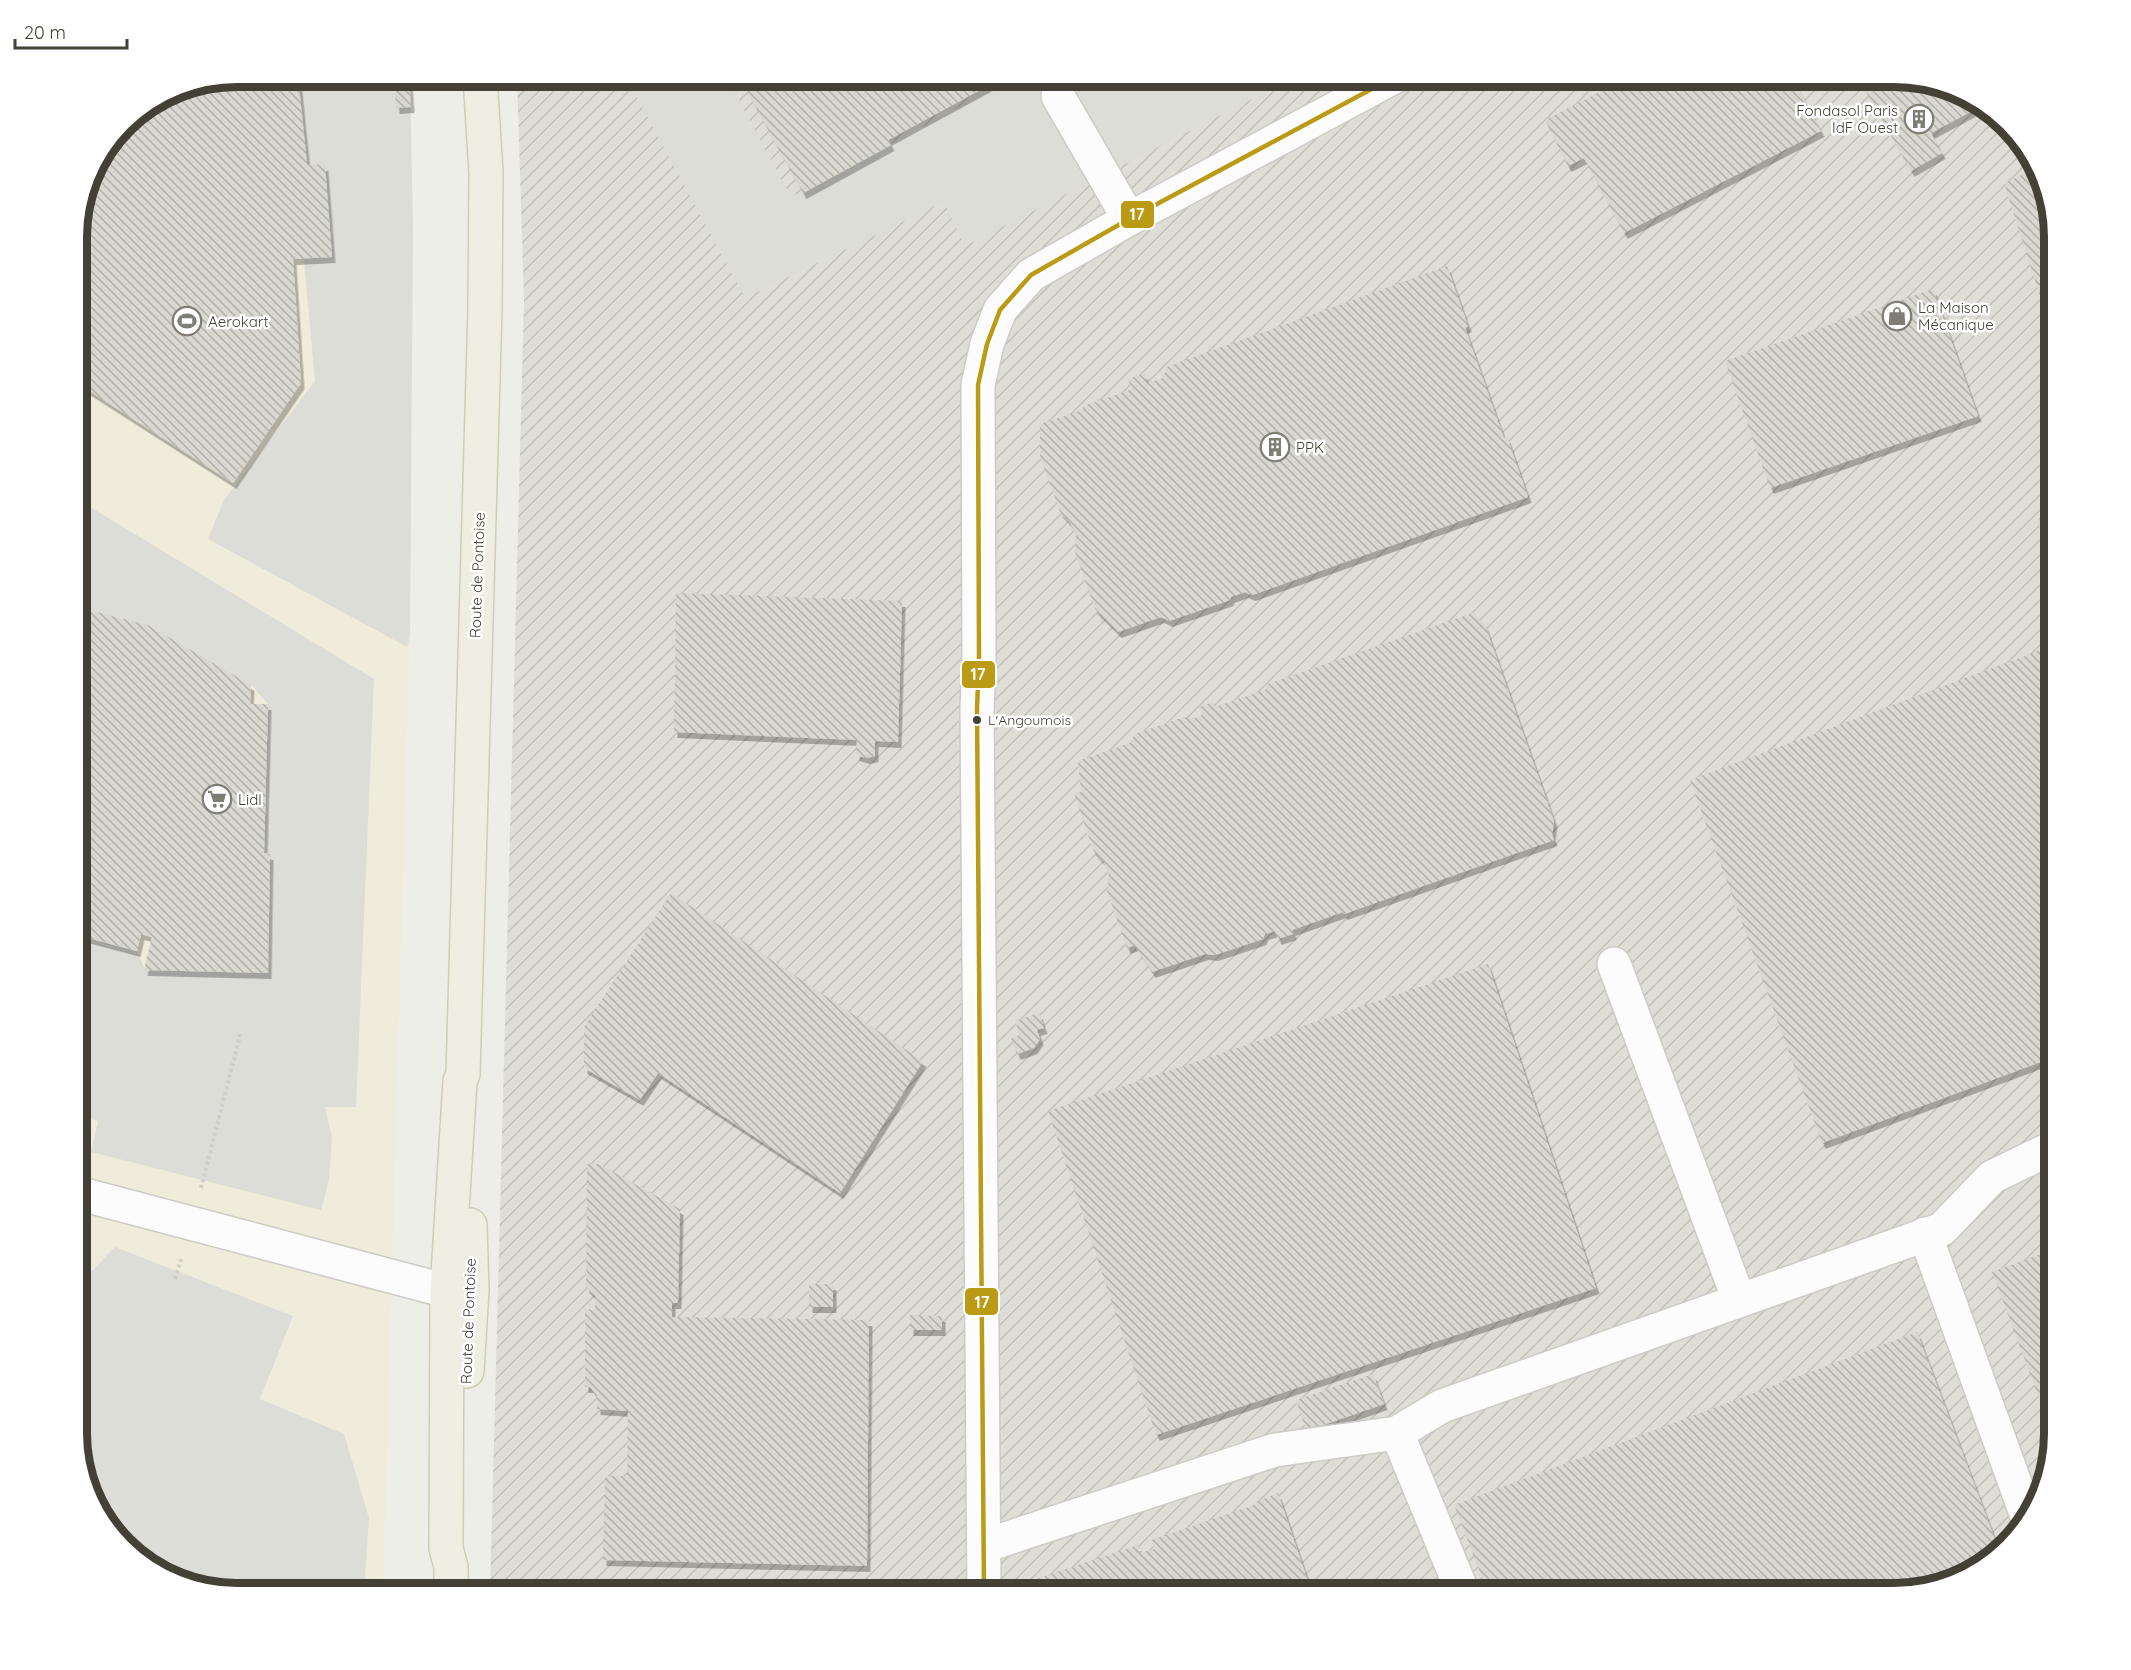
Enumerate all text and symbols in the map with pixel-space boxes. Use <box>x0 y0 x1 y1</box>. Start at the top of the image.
scale bar <box>15 12 128 50</box>
text: 20 m <box>24 21 66 44</box>
place label: Fondasol Paris IdF Ouest <box>1796 101 1898 137</box>
building icon: Fondasol Paris IdF Ouest <box>1903 103 1935 135</box>
line badge: 17 <box>1120 200 1155 229</box>
text: 17 <box>1129 204 1145 224</box>
place label: La Maison Mécanique <box>1918 298 1994 334</box>
shop icon: La Maison Mécanique <box>1881 300 1913 332</box>
sports icon: Aerokart <box>171 305 203 337</box>
place label: Aerokart <box>208 312 269 331</box>
building icon: PPK <box>1259 431 1291 463</box>
place label: PPK <box>1296 438 1324 457</box>
street label: Route de Pontoise <box>465 512 489 638</box>
line badge: 17 <box>961 660 996 689</box>
text: 17 <box>970 664 986 684</box>
place label: L'Angoumois <box>988 711 1071 729</box>
marker: L'Angoumois <box>971 714 983 726</box>
supermarket icon: Lidl <box>201 783 233 815</box>
place label: Lidl <box>238 790 262 809</box>
street label: Route de Pontoise <box>456 1258 480 1384</box>
line badge: 17 <box>964 1287 999 1316</box>
text: 17 <box>974 1292 990 1312</box>

